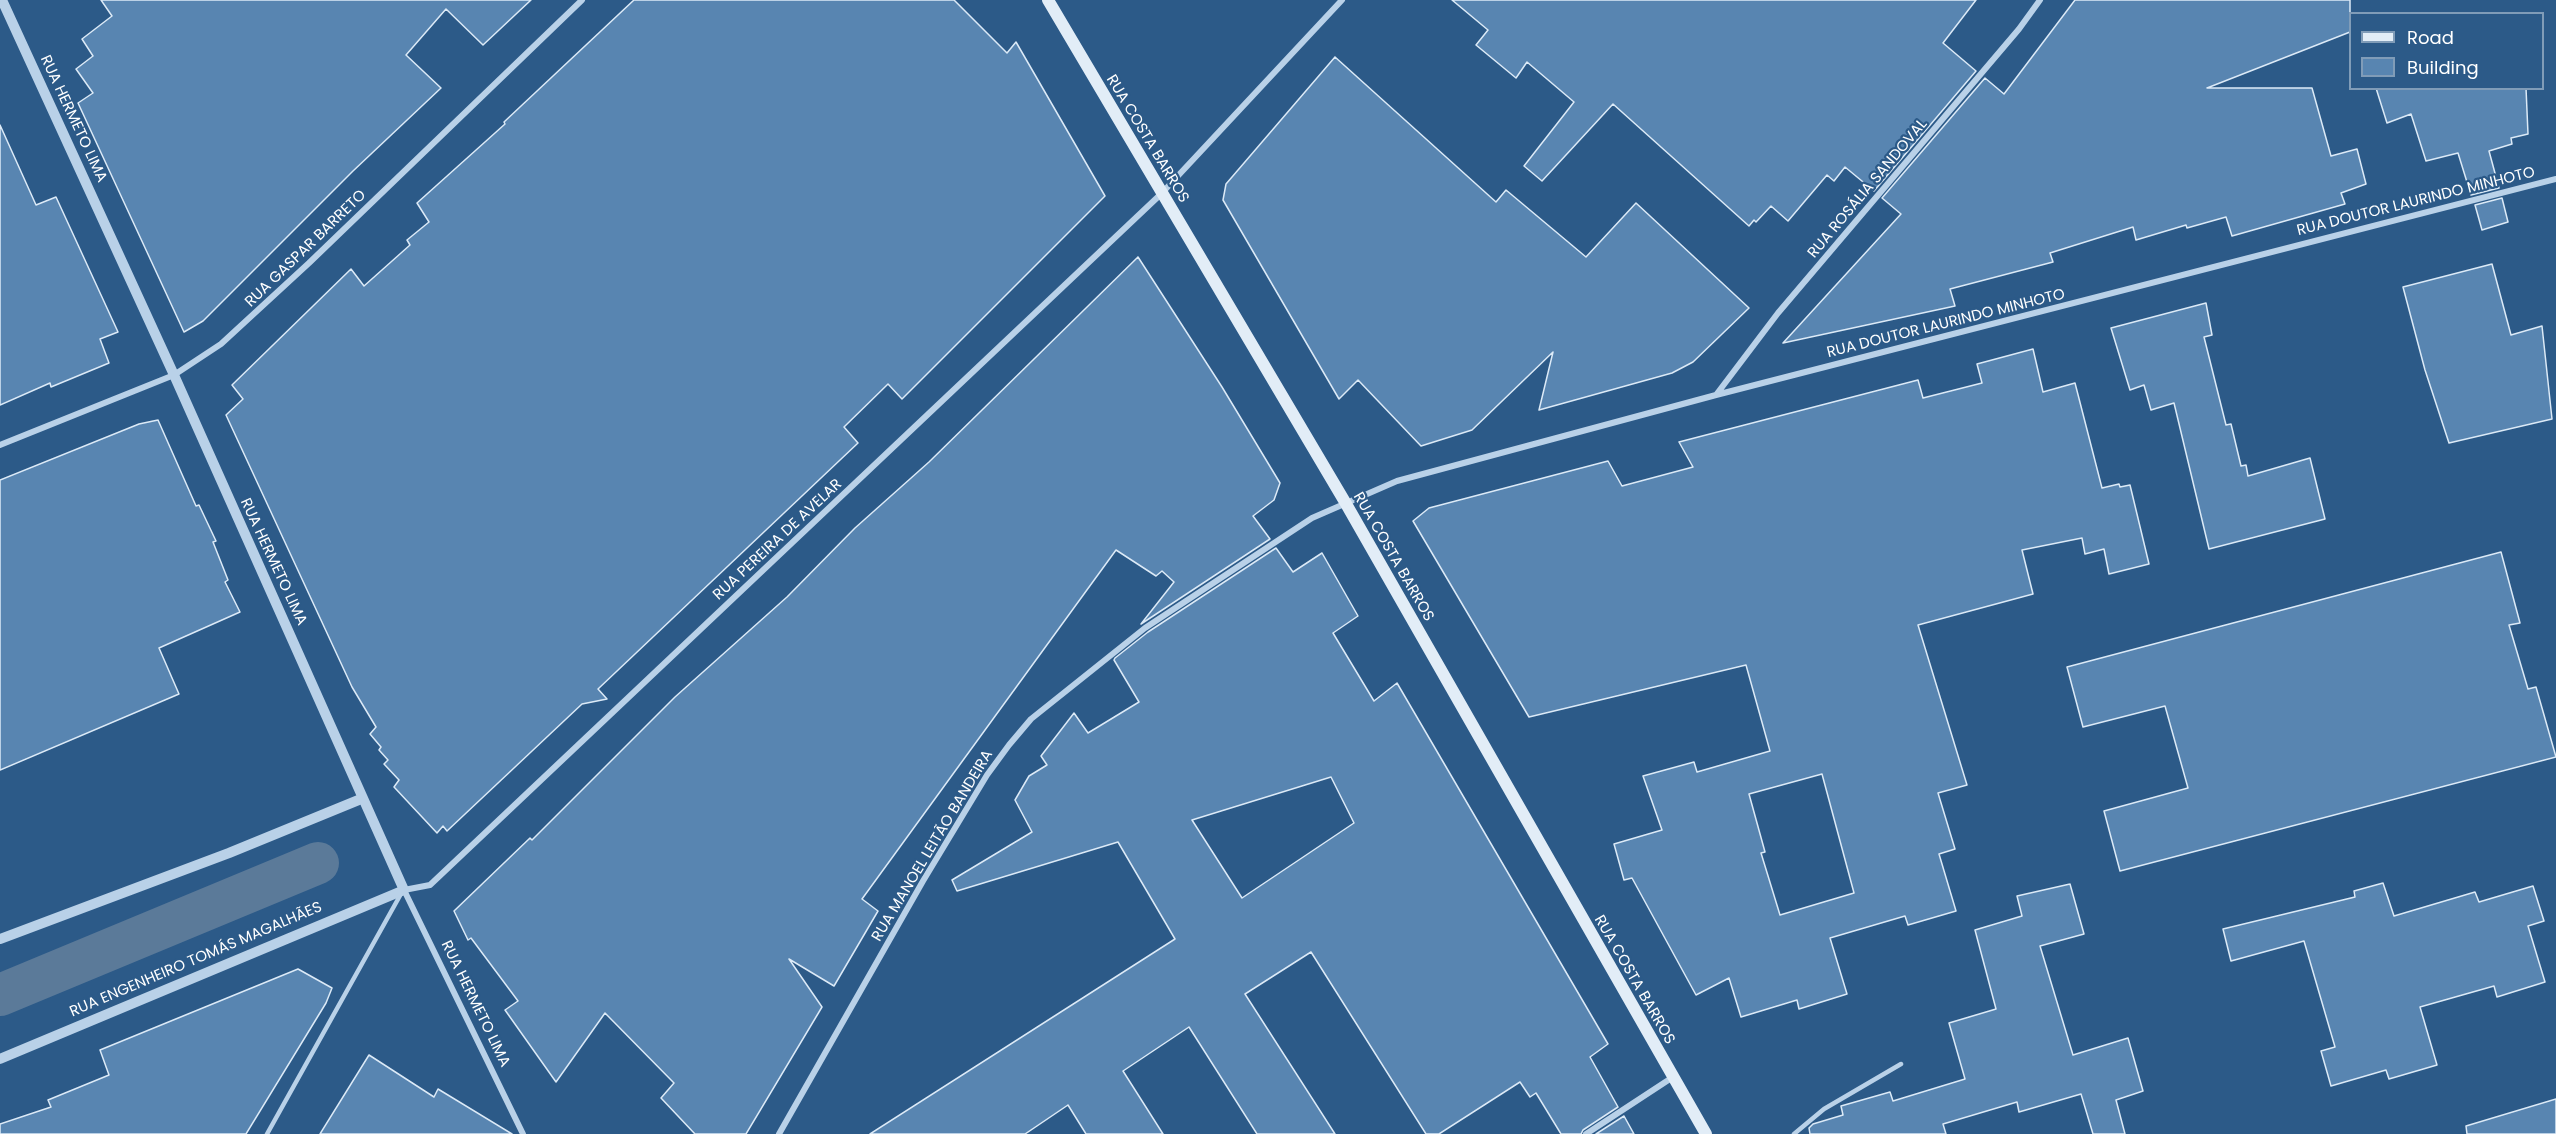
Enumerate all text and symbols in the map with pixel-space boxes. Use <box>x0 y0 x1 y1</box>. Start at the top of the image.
legend <box>2349 12 2544 90</box>
text: Road <box>2407 25 2454 50</box>
street label: RUA HERMETO LIMA <box>36 53 110 185</box>
text: Building <box>2407 55 2479 80</box>
street label: RUA COSTA BARROS <box>1102 72 1192 206</box>
street label: RUA ROSÁLIA SANDOVAL <box>1805 116 1931 262</box>
street label: RUA DOUTOR LAURINDO MINHOTO <box>2295 164 2537 240</box>
street label: RUA GASPAR BARRETO <box>242 187 370 311</box>
street label: RUA DOUTOR LAURINDO MINHOTO <box>1825 286 2067 362</box>
street label: RUA PEREIRA DE AVELAR <box>710 476 846 604</box>
street label: RUA COSTA BARROS <box>1349 489 1437 625</box>
street label: RUA HERMETO LIMA <box>236 496 310 628</box>
street label: RUA MANOEL LEITÃO BANDEIRA <box>869 747 997 945</box>
street label: RUA ENGENHEIRO TOMÁS MAGALHÃES <box>67 899 325 1021</box>
street label: RUA COSTA BARROS <box>1590 912 1678 1048</box>
street label: RUA HERMETO LIMA <box>437 938 513 1070</box>

